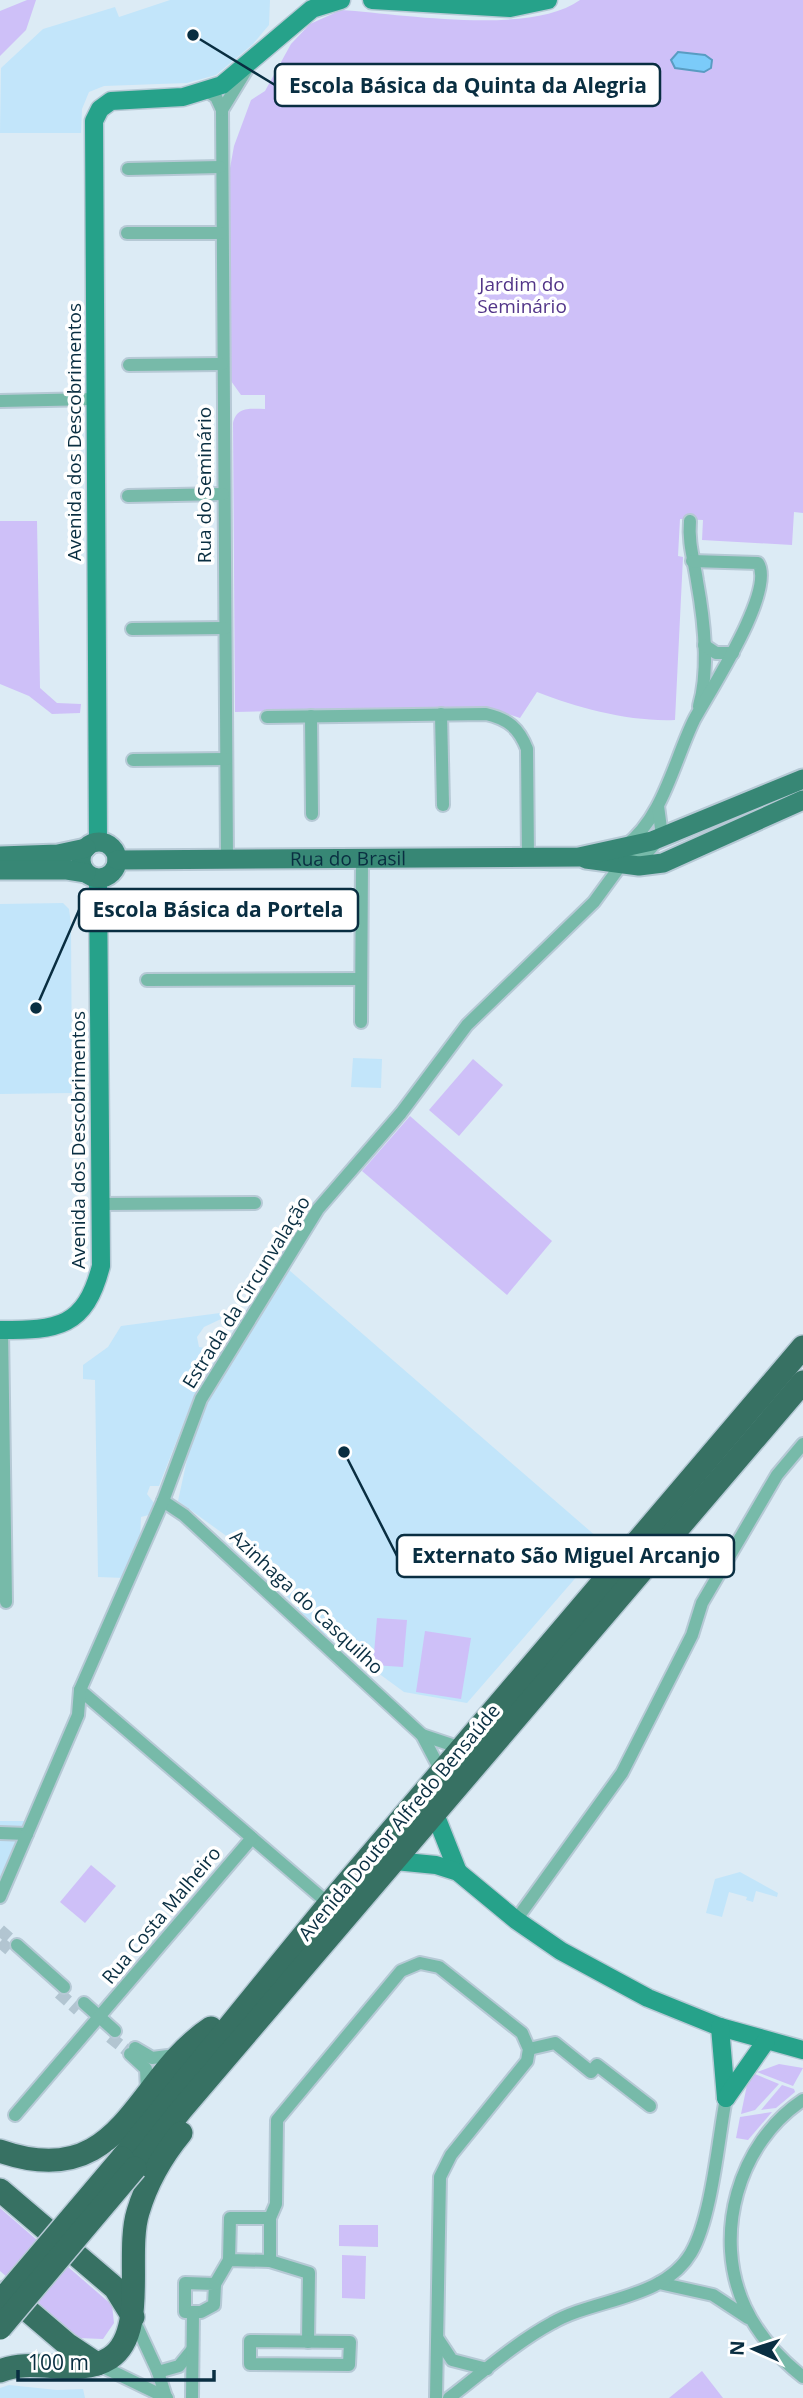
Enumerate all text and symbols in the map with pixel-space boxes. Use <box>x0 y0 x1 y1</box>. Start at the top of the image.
callout: Escola Básica da Quinta da Alegria <box>275 64 660 106</box>
text: Escola Básica da Quinta da Alegria <box>289 71 647 99</box>
park label: Jardim do Seminário <box>477 271 567 319</box>
street label: Avenida dos Descobrimentos <box>61 303 87 561</box>
street label: Rua do Seminário <box>191 407 217 563</box>
street label: Rua do Brasil <box>290 845 406 872</box>
callout: Escola Básica da Portela <box>79 889 358 931</box>
text: Escola Básica da Portela <box>93 895 343 923</box>
street label: Avenida dos Descobrimentos <box>65 1011 91 1269</box>
street label: Estrada da Circunvalação <box>176 1191 316 1393</box>
street label: Azinhaga do Casquilho <box>225 1524 389 1680</box>
callout: Externato São Miguel Arcanjo <box>397 1535 734 1577</box>
text: Externato São Miguel Arcanjo <box>412 1541 720 1569</box>
street label: Avenida Doutor Alfredo Bensaúde <box>292 1698 506 1946</box>
street label: Rua Costa Malheiro <box>96 1841 226 1989</box>
north arrow <box>719 2314 789 2384</box>
scale bar <box>18 2338 214 2382</box>
text: N <box>724 2340 750 2357</box>
text: 100 m <box>28 2348 89 2376</box>

